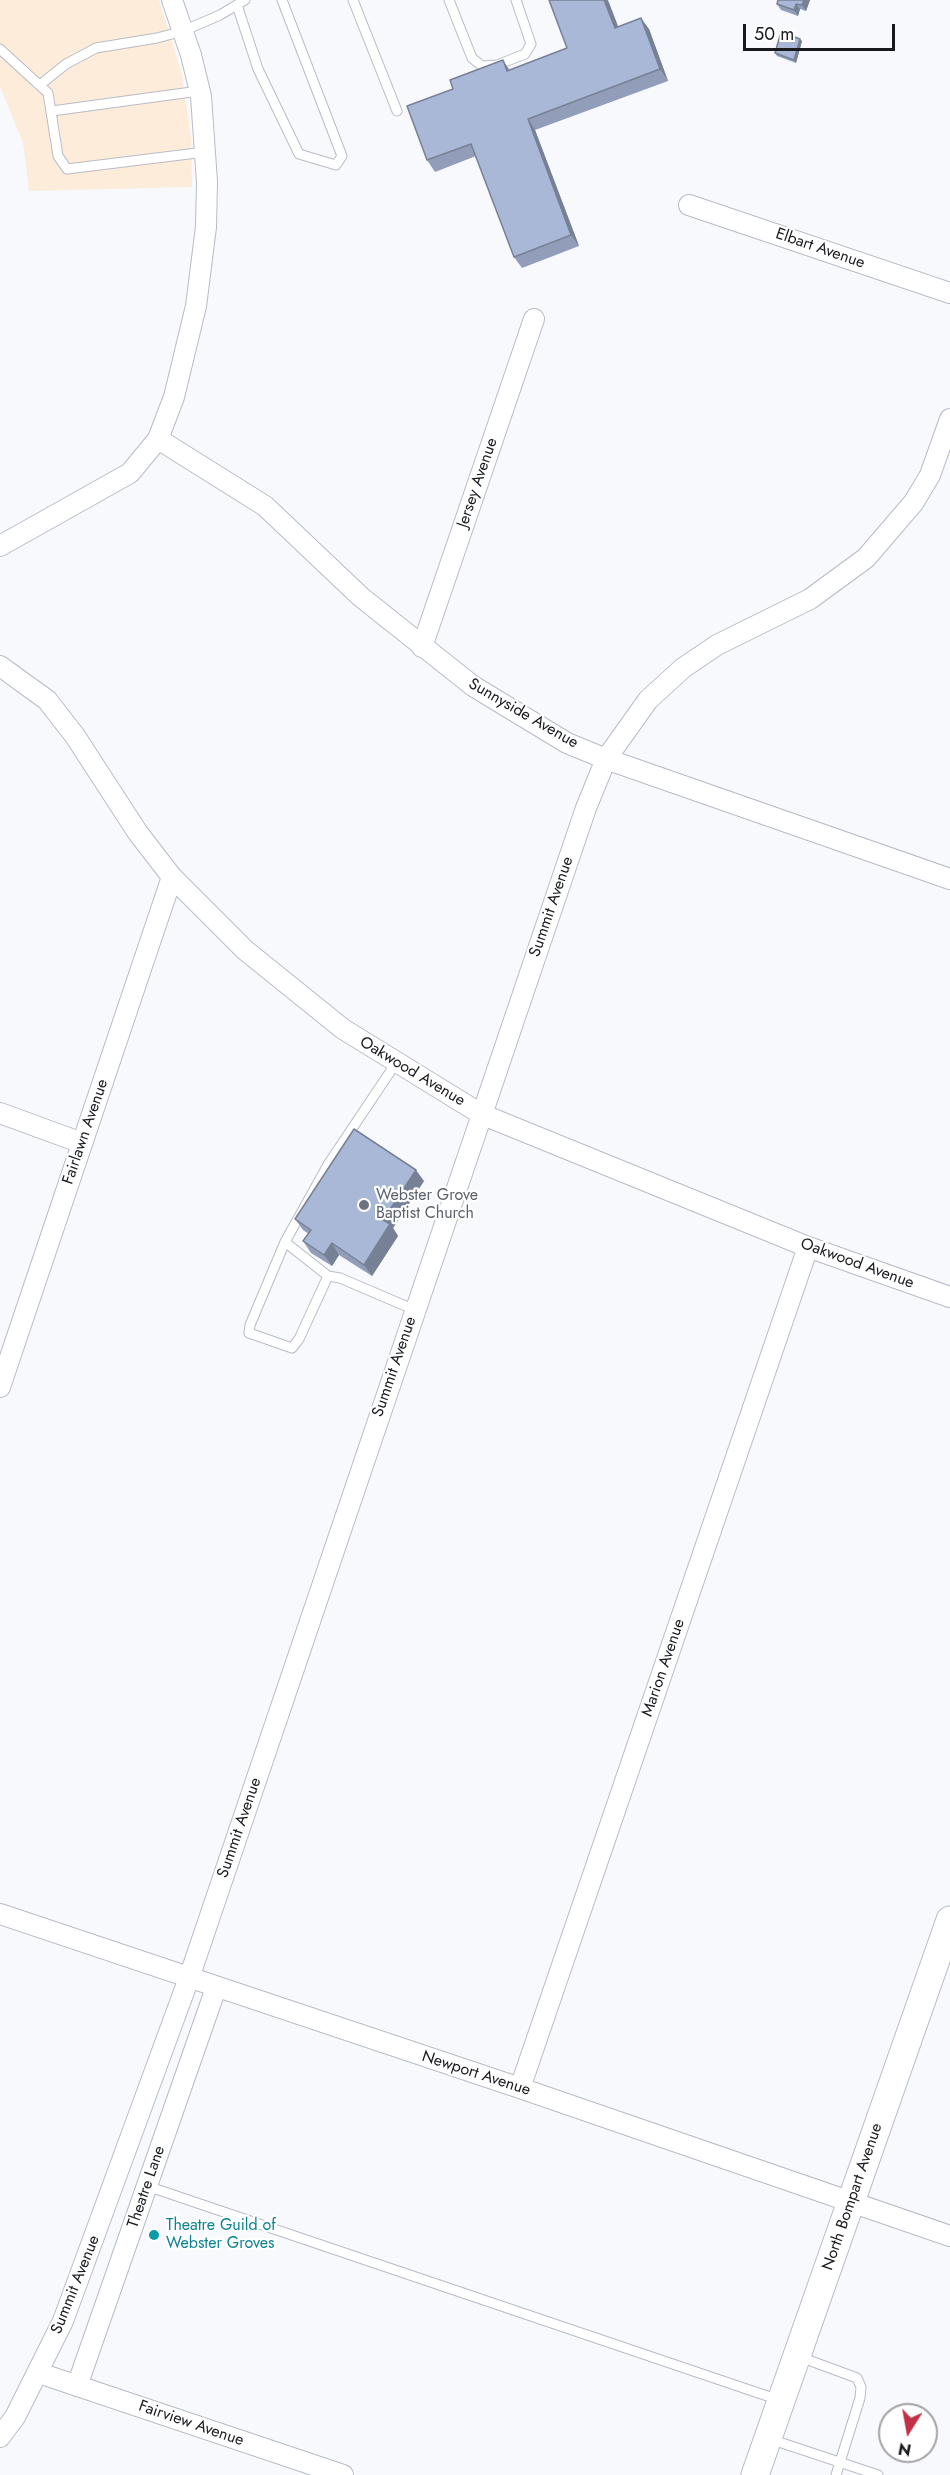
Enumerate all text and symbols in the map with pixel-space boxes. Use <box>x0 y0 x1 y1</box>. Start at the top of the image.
scale bar <box>746 12 898 50</box>
text: 50 m <box>754 21 794 47</box>
street label: Elbart Avenue <box>773 225 867 273</box>
street label: Jersey Avenue <box>454 436 502 530</box>
street label: Sunnyside Avenue <box>465 675 581 753</box>
street label: Summit Avenue <box>526 854 578 960</box>
street label: Oakwood Avenue <box>356 1033 468 1111</box>
street label: Fairlawn Avenue <box>59 1077 113 1187</box>
place label: Webster Grove Baptist Church <box>376 1186 478 1224</box>
marker: Webster Grove Baptist Church <box>357 1198 371 1212</box>
street label: Oakwood Avenue <box>798 1235 916 1293</box>
street label: Summit Avenue <box>369 1314 421 1420</box>
street label: Marion Avenue <box>638 1617 690 1719</box>
street label: Summit Avenue <box>214 1775 266 1881</box>
street label: Newport Avenue <box>419 2047 533 2101</box>
street label: North Bompart Avenue <box>819 2121 887 2273</box>
street label: Theatre Lane <box>124 2143 170 2231</box>
place label: Theatre Guild of Webster Groves <box>166 2216 276 2254</box>
marker: Theatre Guild of Webster Groves <box>147 2228 161 2242</box>
street label: Summit Avenue <box>47 2233 105 2337</box>
street label: Fairview Avenue <box>136 2397 246 2451</box>
north arrow <box>878 2403 938 2463</box>
text: N <box>896 2437 913 2462</box>

